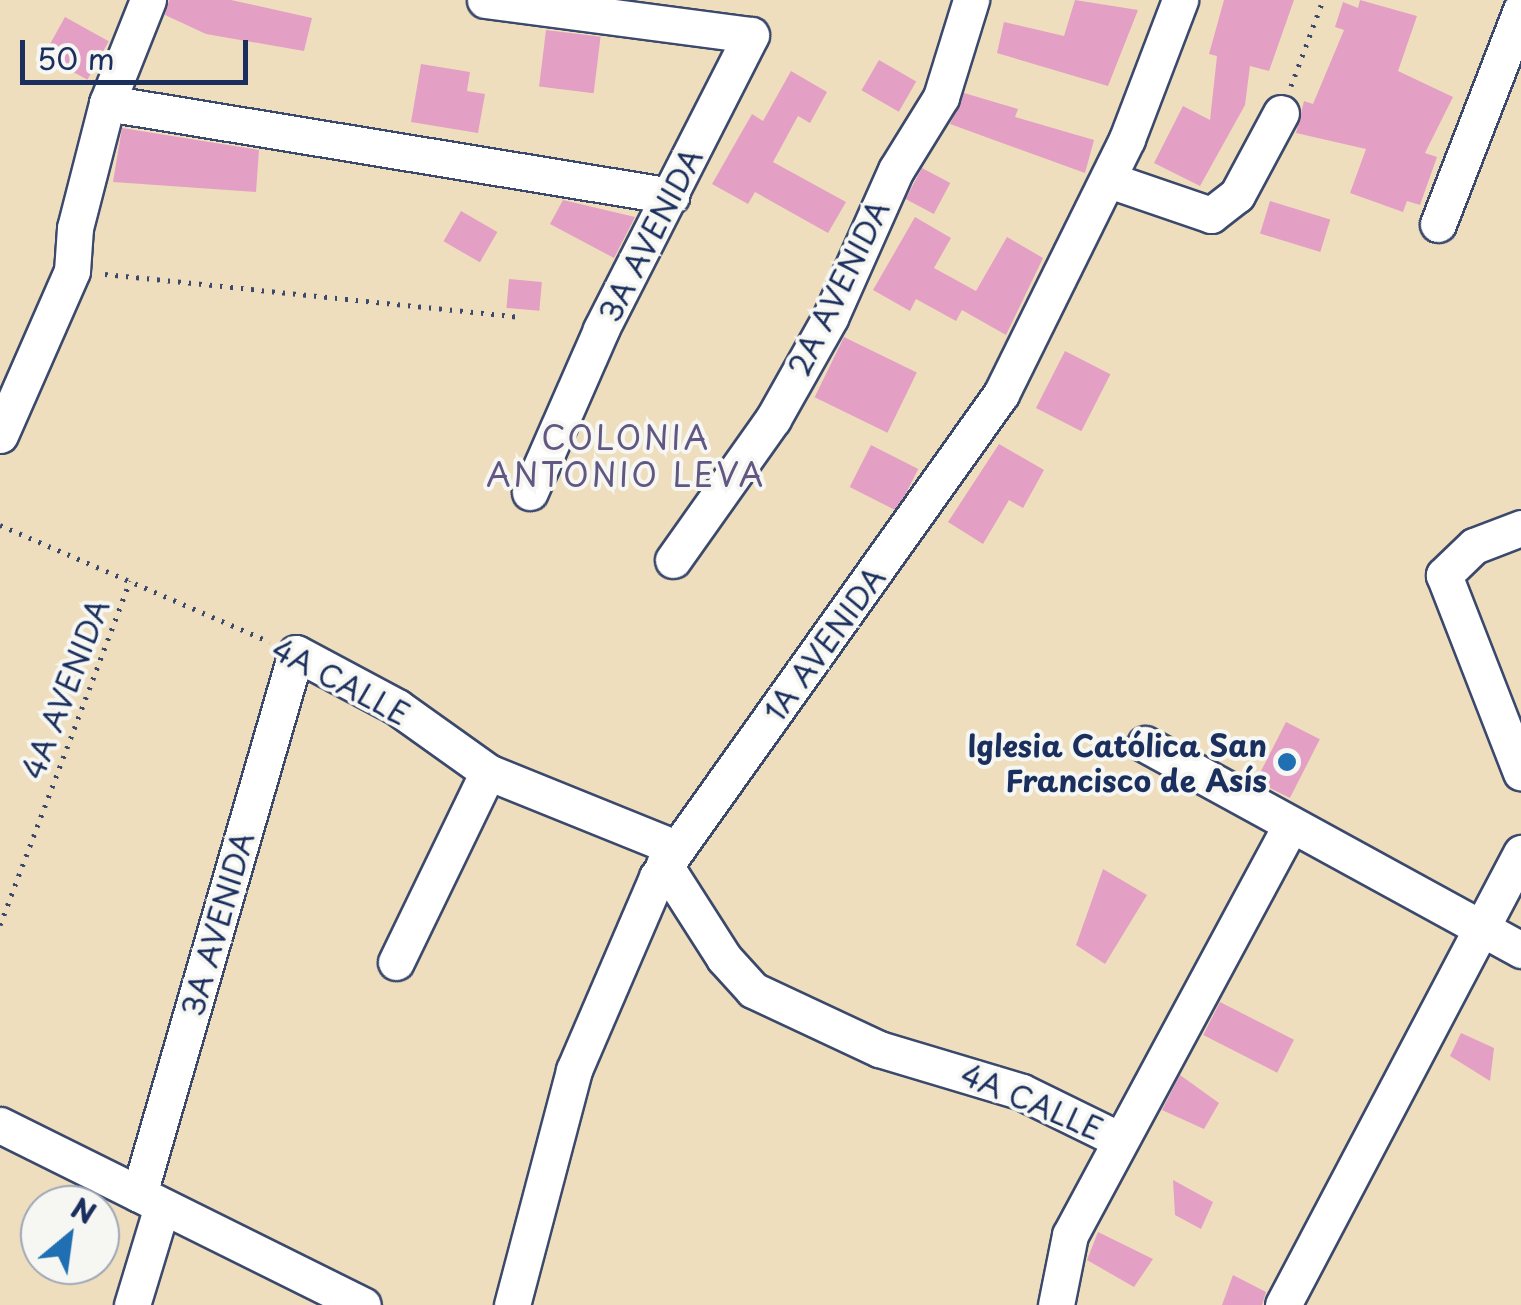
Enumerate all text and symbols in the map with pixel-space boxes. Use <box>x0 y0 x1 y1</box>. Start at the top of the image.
scale bar <box>25 20 252 82</box>
text: 50 m <box>37 35 115 80</box>
street label: 3A AVENIDA <box>591 142 709 328</box>
street label: 2A AVENIDA <box>779 193 897 383</box>
district label: COLONIA ANTONIO LEVA <box>486 419 766 494</box>
street label: 1A AVENIDA <box>755 559 893 729</box>
street label: 4A AVENIDA <box>14 594 116 784</box>
street label: 4A CALLE <box>266 630 416 732</box>
place label: Iglesia Católica San Francisco de Asís <box>967 727 1267 798</box>
marker: Iglesia Católica San Francisco de Asís <box>1276 751 1298 773</box>
street label: 3A AVENIDA <box>173 827 261 1021</box>
street label: 4A CALLE <box>956 1055 1108 1147</box>
north arrow <box>20 1185 120 1285</box>
text: N <box>64 1186 104 1234</box>

